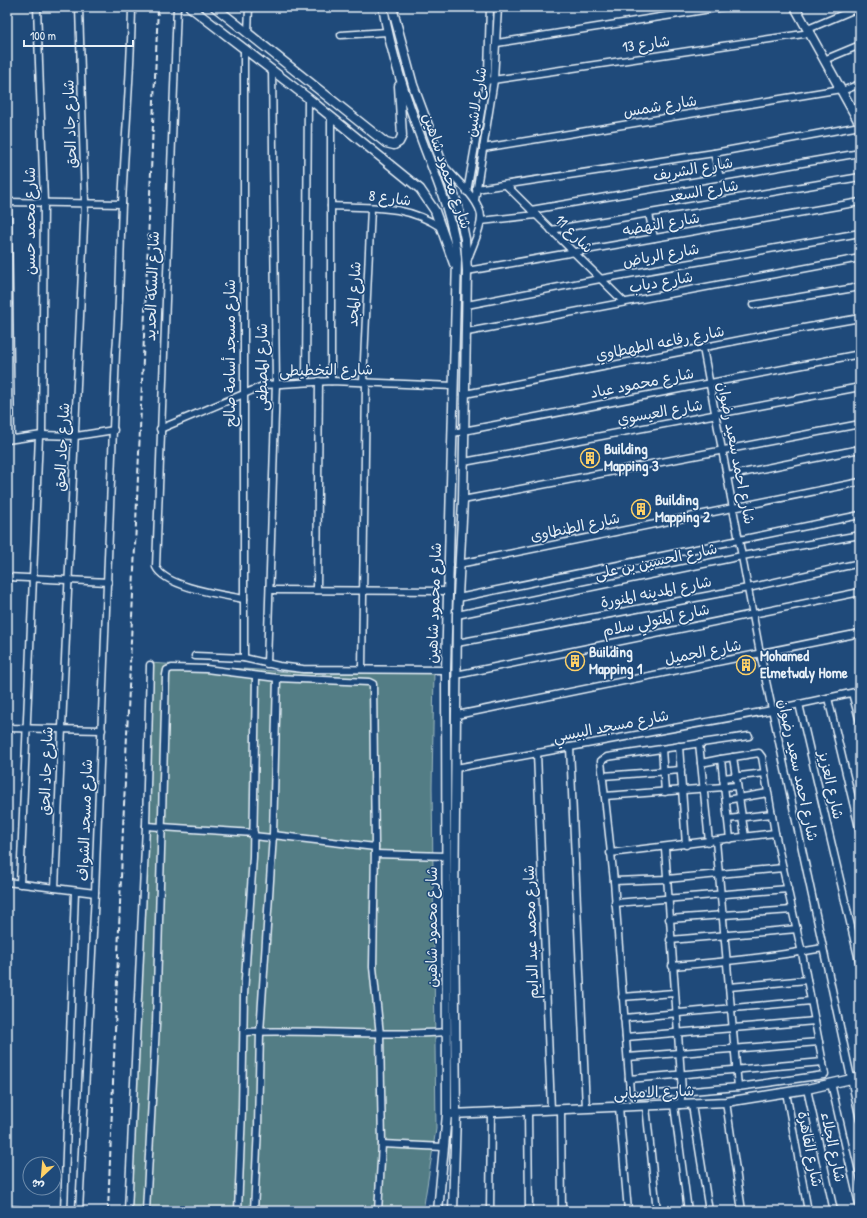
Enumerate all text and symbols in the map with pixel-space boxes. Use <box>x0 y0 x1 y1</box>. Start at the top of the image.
scale bar <box>24 22 133 48</box>
text: 100 m <box>30 27 56 44</box>
street label: شارع 13 <box>621 30 671 57</box>
street label: شارع لاشين <box>460 65 491 139</box>
street label: شارع جاد الحق <box>57 79 82 169</box>
street label: شارع شمس <box>622 89 698 122</box>
street label: شارع محمود شاهين <box>418 110 477 232</box>
street label: شارع الشريف <box>651 151 734 186</box>
street label: شارع محمد حسن <box>19 167 40 275</box>
street label: شارع السعد <box>666 174 740 207</box>
street label: شارع 8 <box>368 184 412 211</box>
street label: شارع النهضه <box>621 206 701 241</box>
street label: شارع 11 <box>550 210 598 258</box>
street label: شارع السكة الحديد <box>139 230 164 341</box>
street label: شارع الرياض <box>621 237 701 272</box>
street label: شارع المجد <box>341 261 366 327</box>
street label: شارع دياب <box>627 266 695 297</box>
street label: شارع مسجد أسامة صالح <box>219 279 240 427</box>
street label: شارع رفاعه الطهطاوي <box>594 320 726 366</box>
street label: شارع المصطفى <box>251 323 272 411</box>
street label: شارع التخطيطى <box>279 358 373 381</box>
street label: شارع محمود عياد <box>588 362 696 403</box>
street label: شارع احمد سعيد رضوان <box>712 380 761 526</box>
street label: شارع العيسوي <box>615 394 705 430</box>
street label: شارع جاد الحق <box>49 402 74 492</box>
place label: Building Mapping 3 <box>604 438 659 477</box>
building icon: Building Mapping 3 <box>579 447 601 469</box>
place label: Building Mapping 2 <box>655 489 711 528</box>
building icon: Building Mapping 2 <box>630 498 652 520</box>
street label: شارع الطنطاوى <box>528 507 622 546</box>
street label: شارع الحسين بن على <box>593 537 719 584</box>
street label: شارع محمود شاهين <box>421 542 446 664</box>
street label: شارع المدينه المنورة <box>599 570 713 613</box>
street label: شارع المتولي سلام <box>600 598 712 644</box>
street label: شارع الجميل <box>663 634 743 669</box>
place label: Building Mapping 1 <box>589 641 643 680</box>
place label: Mohamed Elmetwaly Home <box>760 645 848 684</box>
building icon: Building Mapping 1 <box>564 650 586 672</box>
building icon: Mohamed Elmetwaly Home <box>735 654 757 676</box>
street label: شارع احمد سعيد رضوان <box>773 697 824 843</box>
street label: شارع مسجد البيسي <box>551 704 671 750</box>
street label: شارع جاد الحق <box>33 726 58 816</box>
street label: شارع العزيز <box>813 747 850 821</box>
street label: شارع مسجد الشواف <box>72 759 97 881</box>
street label: شارع محمد عبد الدايم <box>518 865 545 999</box>
street label: شارع محمود شاهين <box>421 866 442 988</box>
street label: شارع الامبابى <box>613 1080 695 1103</box>
street label: شارع القاهرة <box>793 1109 828 1189</box>
street label: شارع الجلاء <box>816 1110 851 1184</box>
north arrow <box>22 1156 62 1196</box>
text: ش <box>29 1176 46 1194</box>

